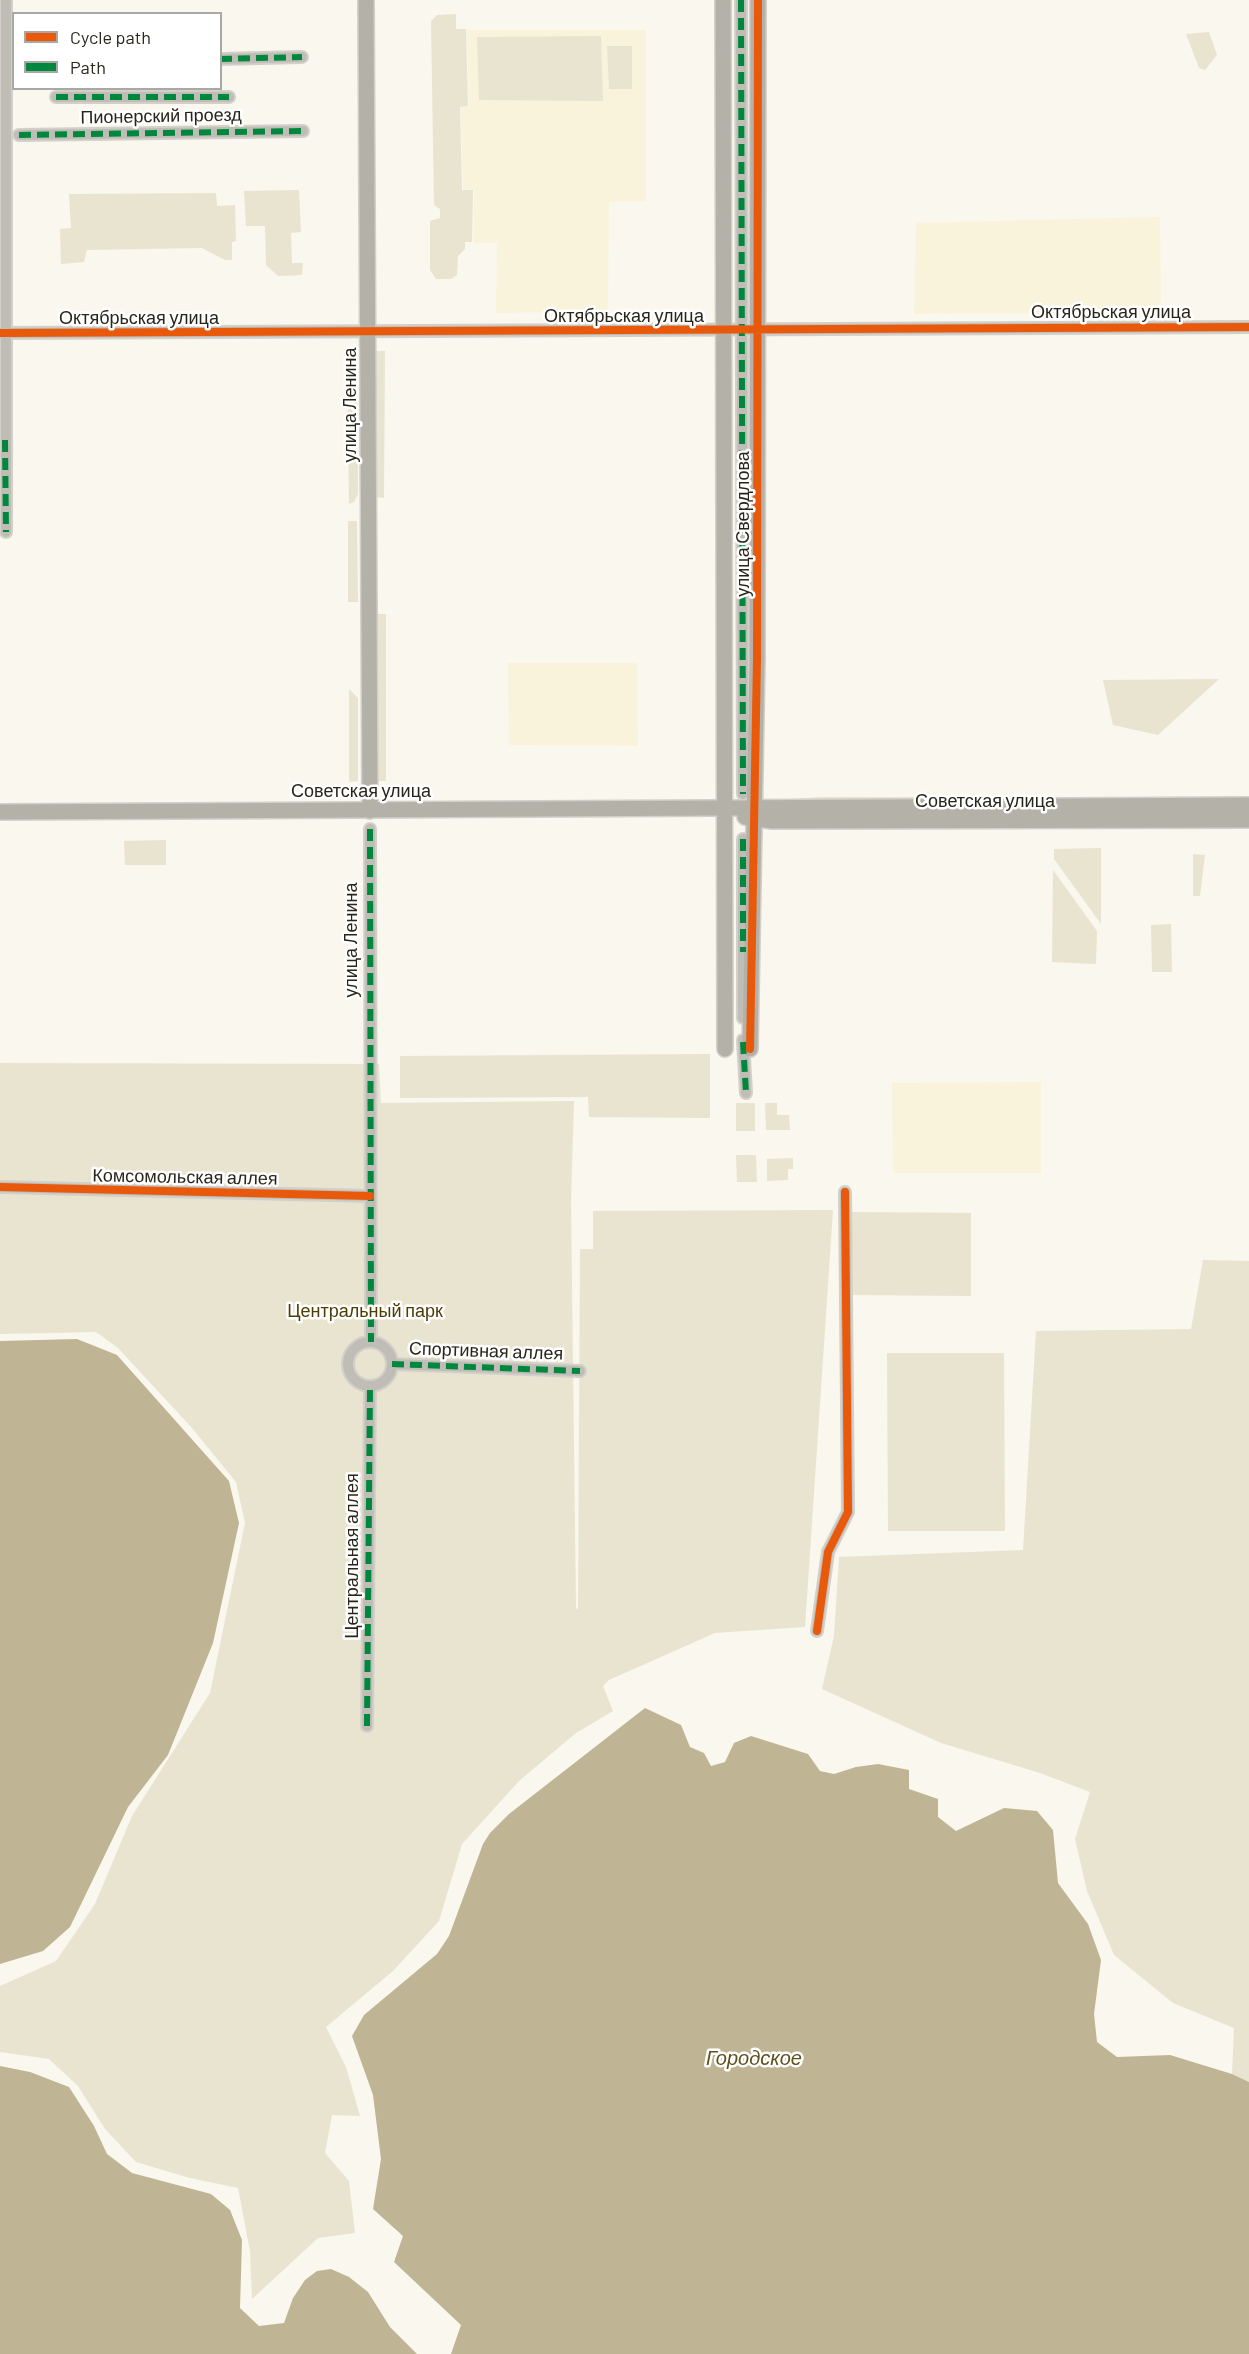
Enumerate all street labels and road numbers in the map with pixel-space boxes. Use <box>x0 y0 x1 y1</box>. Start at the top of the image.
street label: Пионерский проезд <box>80 104 242 128</box>
street label: Октябрьская улица <box>1031 301 1191 323</box>
street label: Октябрьская улица <box>544 305 704 327</box>
street label: Октябрьская улица <box>59 307 219 329</box>
street label: улица Ленина <box>339 348 361 462</box>
street label: улица Свердлова <box>732 451 754 597</box>
street label: Советская улица <box>291 780 431 802</box>
street label: Советская улица <box>915 790 1055 812</box>
street label: улица Ленина <box>340 883 362 997</box>
street label: Комсомольская аллея <box>92 1165 278 1189</box>
street label: Спортивная аллея <box>409 1338 563 1364</box>
street label: Центральная аллея <box>341 1473 363 1639</box>

